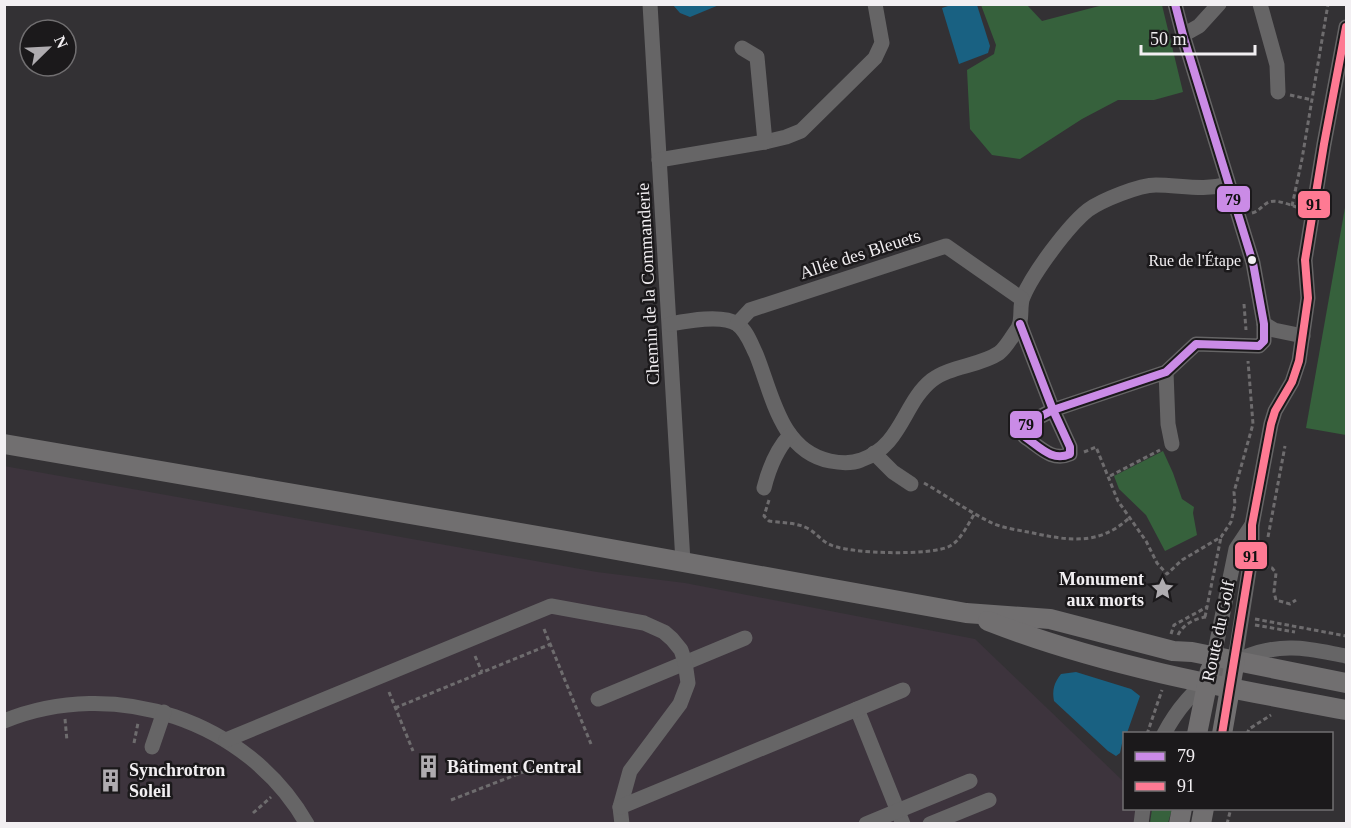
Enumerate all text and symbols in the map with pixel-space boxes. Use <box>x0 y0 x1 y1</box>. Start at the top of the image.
north arrow <box>18 18 78 78</box>
scale bar <box>1141 18 1255 56</box>
text: 50 m <box>1150 29 1187 49</box>
text: N <box>51 33 72 51</box>
street label: Chemin de la Commanderie <box>633 182 663 386</box>
line badge: 79 <box>1216 185 1251 213</box>
line badge: 91 <box>1297 190 1331 219</box>
text: 79 <box>1225 191 1241 208</box>
text: 91 <box>1306 196 1322 213</box>
street label: Allée des Bleuets <box>797 225 923 283</box>
place label: Rue de l'Étape <box>1148 251 1241 270</box>
marker: Rue de l'Étape <box>1246 254 1258 266</box>
line badge: 79 <box>1009 410 1043 439</box>
text: 79 <box>1018 416 1034 433</box>
line badge: 91 <box>1234 541 1268 570</box>
text: 91 <box>1243 548 1259 565</box>
place label: Monument aux morts <box>1059 569 1144 610</box>
place icon: Monument aux morts <box>1149 576 1175 602</box>
street label: Route du Golf <box>1198 579 1238 683</box>
legend <box>1123 732 1333 810</box>
text: 79 <box>1177 746 1195 766</box>
building icon: Bâtiment Central <box>416 754 442 780</box>
place label: Bâtiment Central <box>447 757 581 777</box>
place label: Synchrotron Soleil <box>129 760 225 801</box>
building icon: Synchrotron Soleil <box>98 767 124 793</box>
text: 91 <box>1177 776 1195 796</box>

